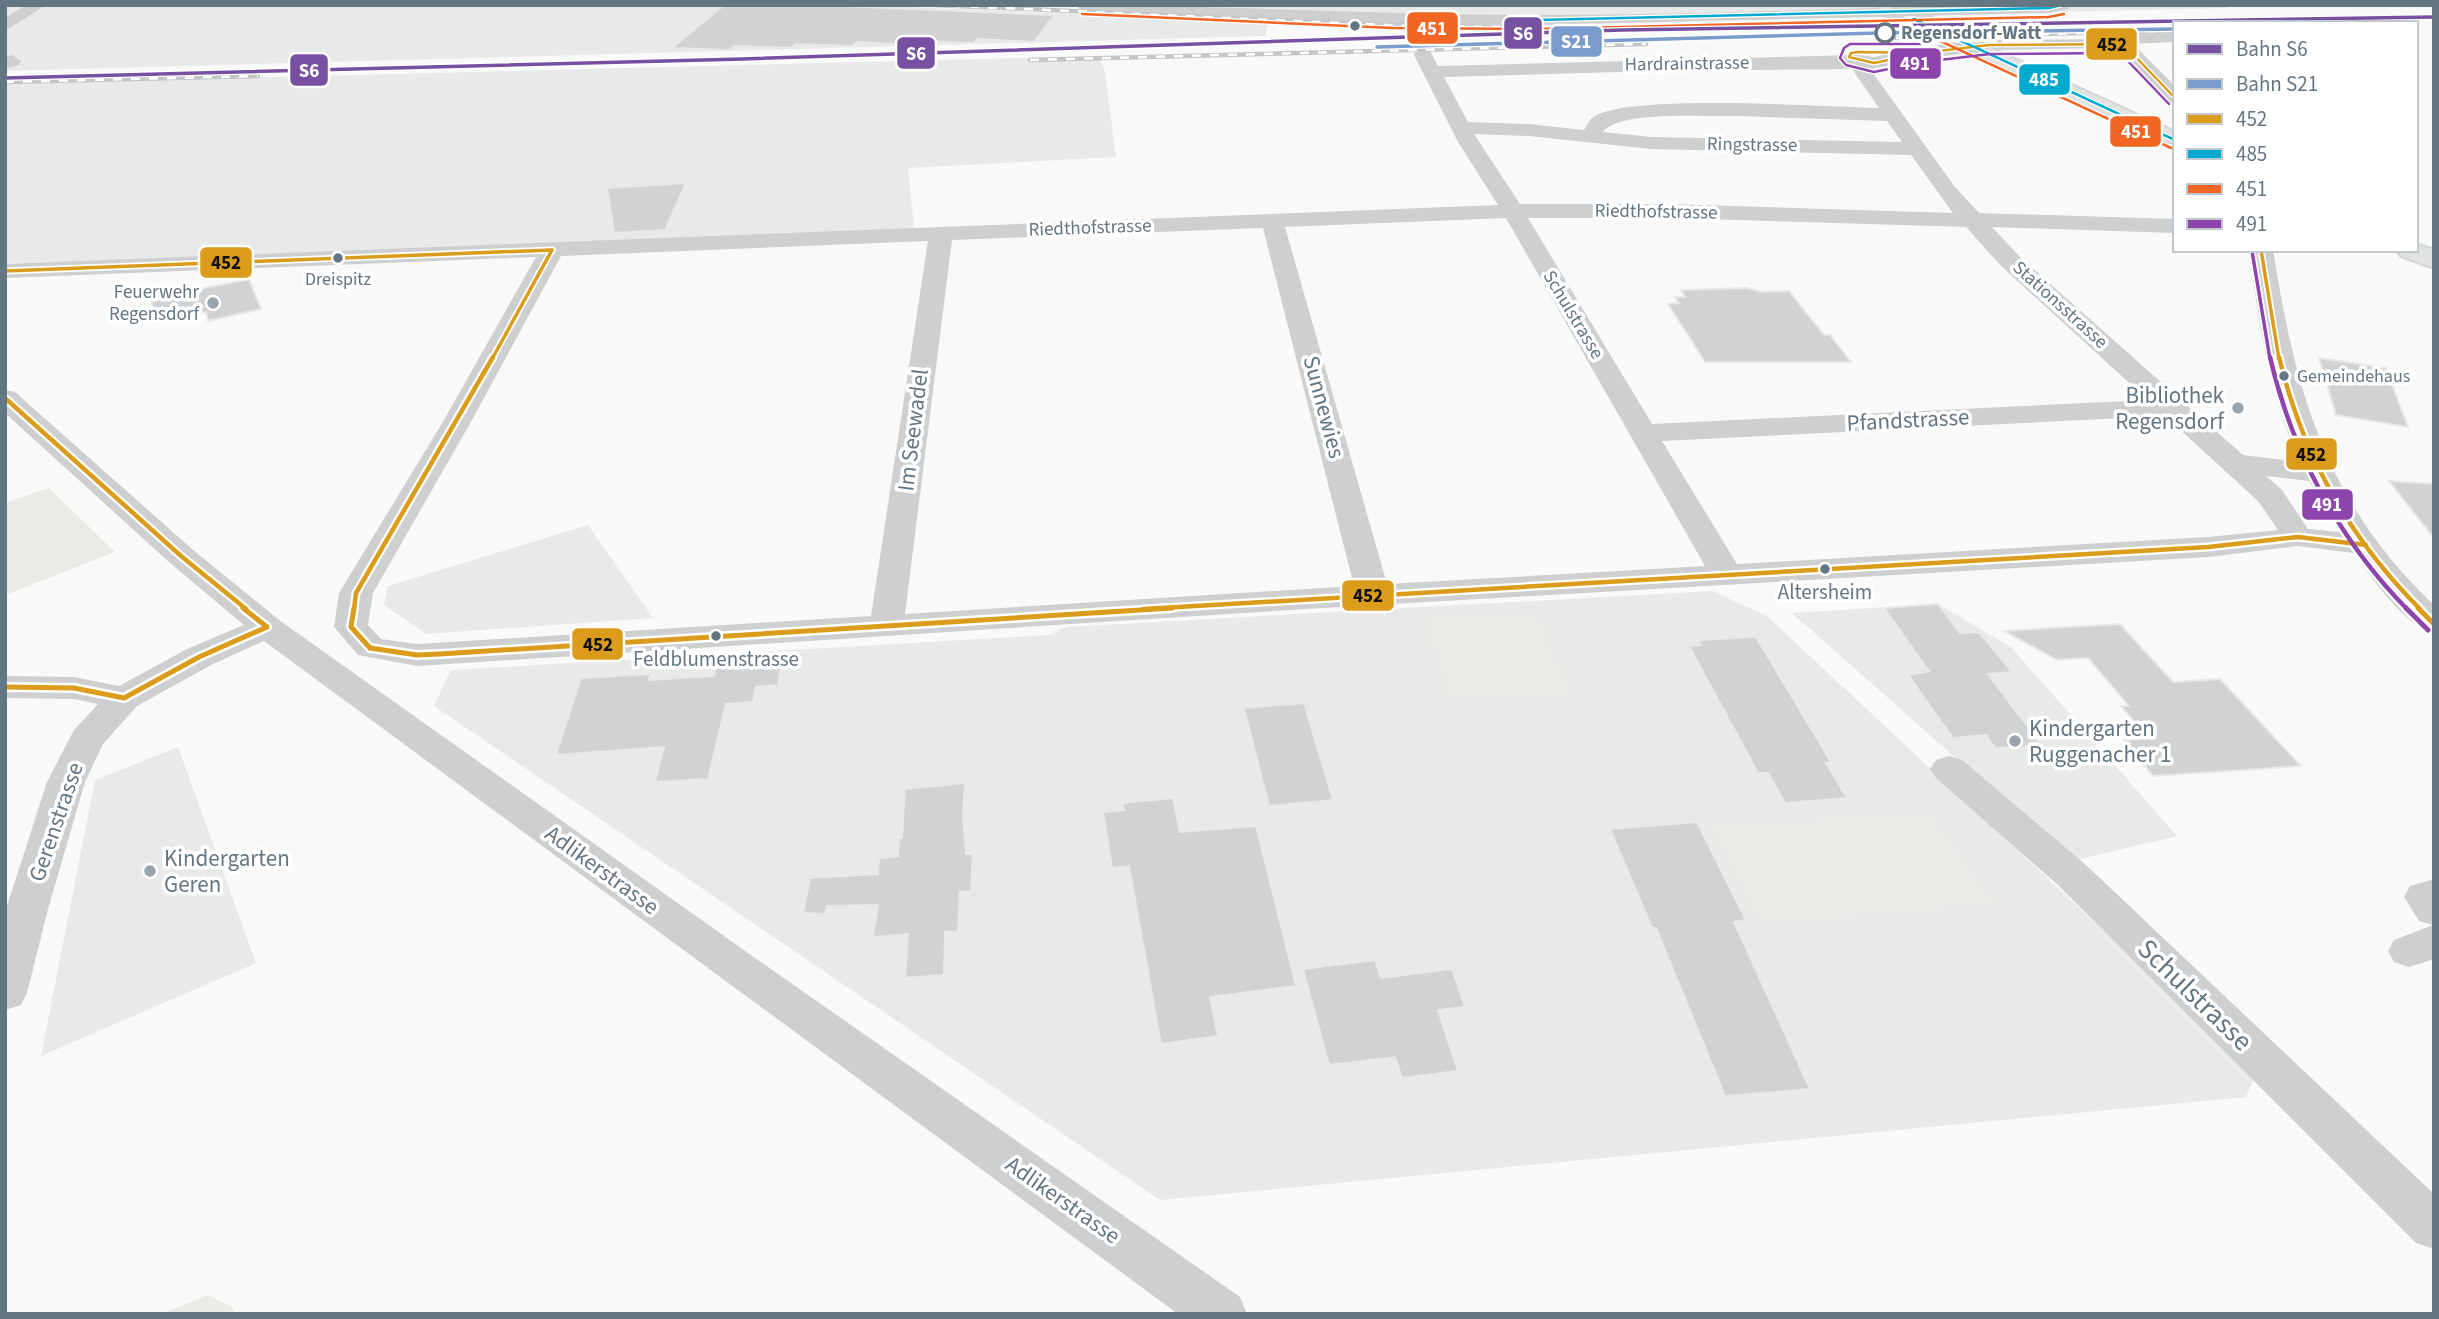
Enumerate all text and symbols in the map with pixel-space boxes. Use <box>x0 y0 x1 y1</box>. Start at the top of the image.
line badge: 451 <box>1406 11 1459 45</box>
text: 451 <box>1417 16 1447 43</box>
line badge: S6 <box>1503 16 1543 50</box>
unlabelled marker <box>1348 19 1362 33</box>
place label: Regensdorf-Watt <box>1901 20 2041 47</box>
text: S6 <box>1513 21 1533 48</box>
legend <box>2173 21 2418 252</box>
marker: Regensdorf-Watt <box>1875 23 1895 43</box>
line badge: S21 <box>1550 25 1603 58</box>
line badge: 452 <box>2085 27 2138 61</box>
text: S21 <box>1561 29 1591 56</box>
text: 452 <box>2097 32 2127 59</box>
text: Bahn S6 <box>2236 34 2308 64</box>
line badge: S6 <box>896 36 936 70</box>
text: S6 <box>906 41 926 68</box>
line badge: 491 <box>1889 47 1942 80</box>
street label: Hardrainstrasse <box>1624 49 1750 79</box>
text: 491 <box>1900 51 1930 78</box>
line badge: S6 <box>289 53 329 87</box>
text: S6 <box>299 58 319 85</box>
line badge: 485 <box>2018 63 2071 96</box>
text: 485 <box>2029 67 2059 94</box>
text: Bahn S21 <box>2236 69 2318 99</box>
text: 452 <box>2236 104 2267 134</box>
line badge: 451 <box>2109 115 2162 148</box>
text: 451 <box>2121 119 2151 146</box>
street label: Ringstrasse <box>1707 131 1797 159</box>
text: 485 <box>2236 139 2267 169</box>
text: 451 <box>2236 174 2267 204</box>
street label: Riedthofstrasse <box>1594 197 1718 227</box>
text: 491 <box>2236 209 2267 239</box>
street label: Riedthofstrasse <box>1028 212 1152 244</box>
line badge: 452 <box>199 246 253 279</box>
text: 452 <box>211 250 241 277</box>
marker: Dreispitz <box>331 251 345 265</box>
street label: Stationsstrasse <box>2006 255 2114 355</box>
street label: Schulstrasse <box>1536 265 1610 365</box>
place label: Dreispitz <box>305 267 371 292</box>
place label: Feuerwehr Regensdorf <box>109 279 200 328</box>
marker: Feuerwehr Regensdorf <box>205 295 221 311</box>
street label: Sunnewies <box>1295 352 1353 462</box>
place label: Gemeindehaus <box>2297 364 2410 389</box>
street label: Im Seewadel <box>889 367 937 493</box>
marker: Gemeindehaus <box>2277 369 2291 383</box>
place label: Bibliothek Regensdorf <box>2115 379 2225 438</box>
street label: Pfandstrasse <box>1846 400 1970 440</box>
marker: Bibliothek Regensdorf <box>2230 400 2246 416</box>
line badge: 452 <box>2285 437 2338 471</box>
text: 452 <box>2296 442 2326 469</box>
line badge: 491 <box>2301 488 2354 521</box>
text: 491 <box>2312 492 2342 519</box>
marker: Altersheim <box>1818 562 1832 576</box>
place label: Altersheim <box>1778 577 1872 607</box>
line badge: 452 <box>1341 579 1395 612</box>
text: 452 <box>1353 583 1383 610</box>
line badge: 452 <box>571 627 624 661</box>
marker: Feldblumenstrasse <box>709 629 723 643</box>
text: 452 <box>583 632 613 659</box>
place label: Feldblumenstrasse <box>633 644 799 674</box>
place label: Kindergarten Ruggenacher 1 <box>2029 712 2171 771</box>
marker: Kindergarten Ruggenacher 1 <box>2007 733 2023 749</box>
street label: Gerenstrasse <box>20 758 92 886</box>
street label: Adlikerstrasse <box>538 817 666 923</box>
place label: Kindergarten Geren <box>164 842 290 901</box>
marker: Kindergarten Geren <box>142 863 158 879</box>
street label: Schulstrasse <box>2128 930 2262 1060</box>
street label: Adlikerstrasse <box>999 1148 1127 1252</box>

